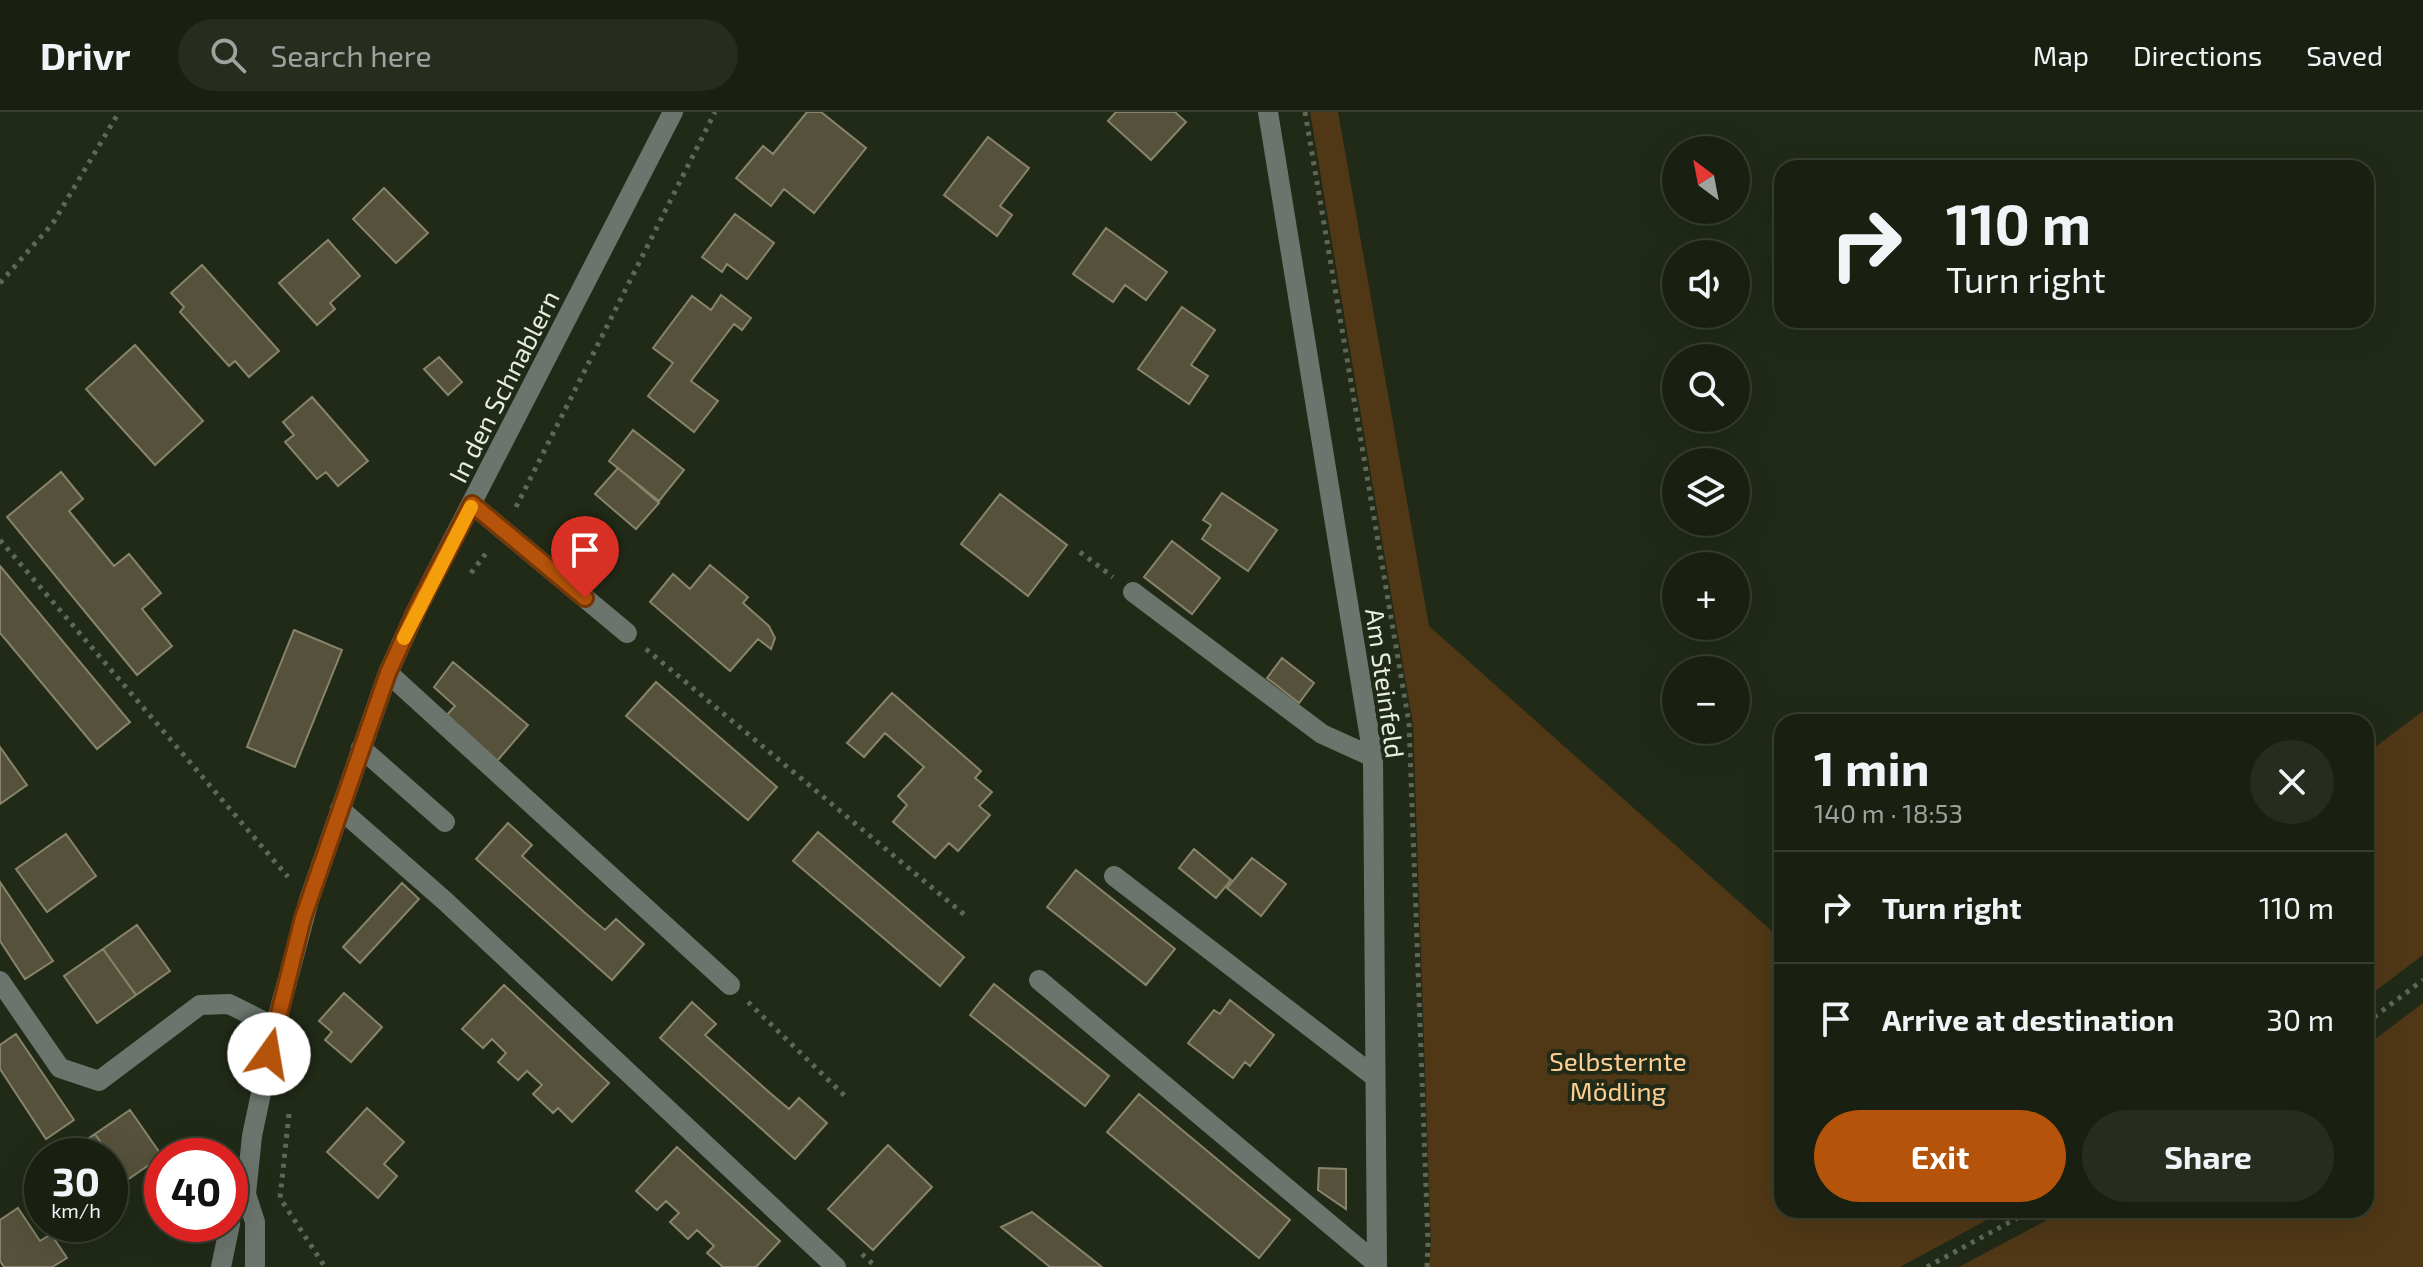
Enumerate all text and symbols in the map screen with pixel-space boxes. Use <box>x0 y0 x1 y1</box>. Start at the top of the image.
search box <box>178 19 738 91</box>
text: Drivr <box>40 32 130 78</box>
icon: search <box>206 33 250 77</box>
text: Search here <box>270 37 432 73</box>
text: Map <box>2033 38 2089 72</box>
text: Directions <box>2133 38 2262 72</box>
text: Saved <box>2306 38 2383 72</box>
north arrow <box>1662 136 1750 224</box>
map controls <box>1662 136 1750 744</box>
text: 110 m <box>1946 189 2091 256</box>
icon: right <box>1814 192 1918 296</box>
button: sound <box>1662 240 1750 328</box>
text: Turn right <box>1946 257 2106 300</box>
street label: In den Schnablern <box>441 285 565 487</box>
button: search <box>1662 344 1750 432</box>
button: layers <box>1662 448 1750 536</box>
pin <box>551 516 619 598</box>
icon: arrive <box>563 528 607 572</box>
button: + <box>1662 552 1750 640</box>
street label: Am Steinfeld <box>1360 606 1412 760</box>
button: − <box>1662 656 1750 744</box>
text: 1 min <box>1814 738 1930 796</box>
button: close <box>2250 740 2334 824</box>
text: 140 m · 18:53 <box>1814 797 1963 828</box>
icon: right <box>1814 885 1858 929</box>
text: Turn right <box>1882 889 2022 925</box>
text: 110 m <box>2259 889 2334 925</box>
icon: arrive <box>1814 997 1858 1041</box>
text: Arrive at destination <box>1882 1001 2174 1037</box>
text: 30 m <box>2266 1001 2334 1037</box>
position arrow <box>227 1012 311 1096</box>
park label: Selbsternte Mödling <box>1549 1045 1687 1106</box>
button: Exit <box>1814 1110 2066 1202</box>
button: Share <box>2082 1110 2334 1202</box>
speed limit sign: 40 <box>144 1138 248 1242</box>
text: 30 <box>52 1156 100 1204</box>
text: km/h <box>51 1198 101 1222</box>

